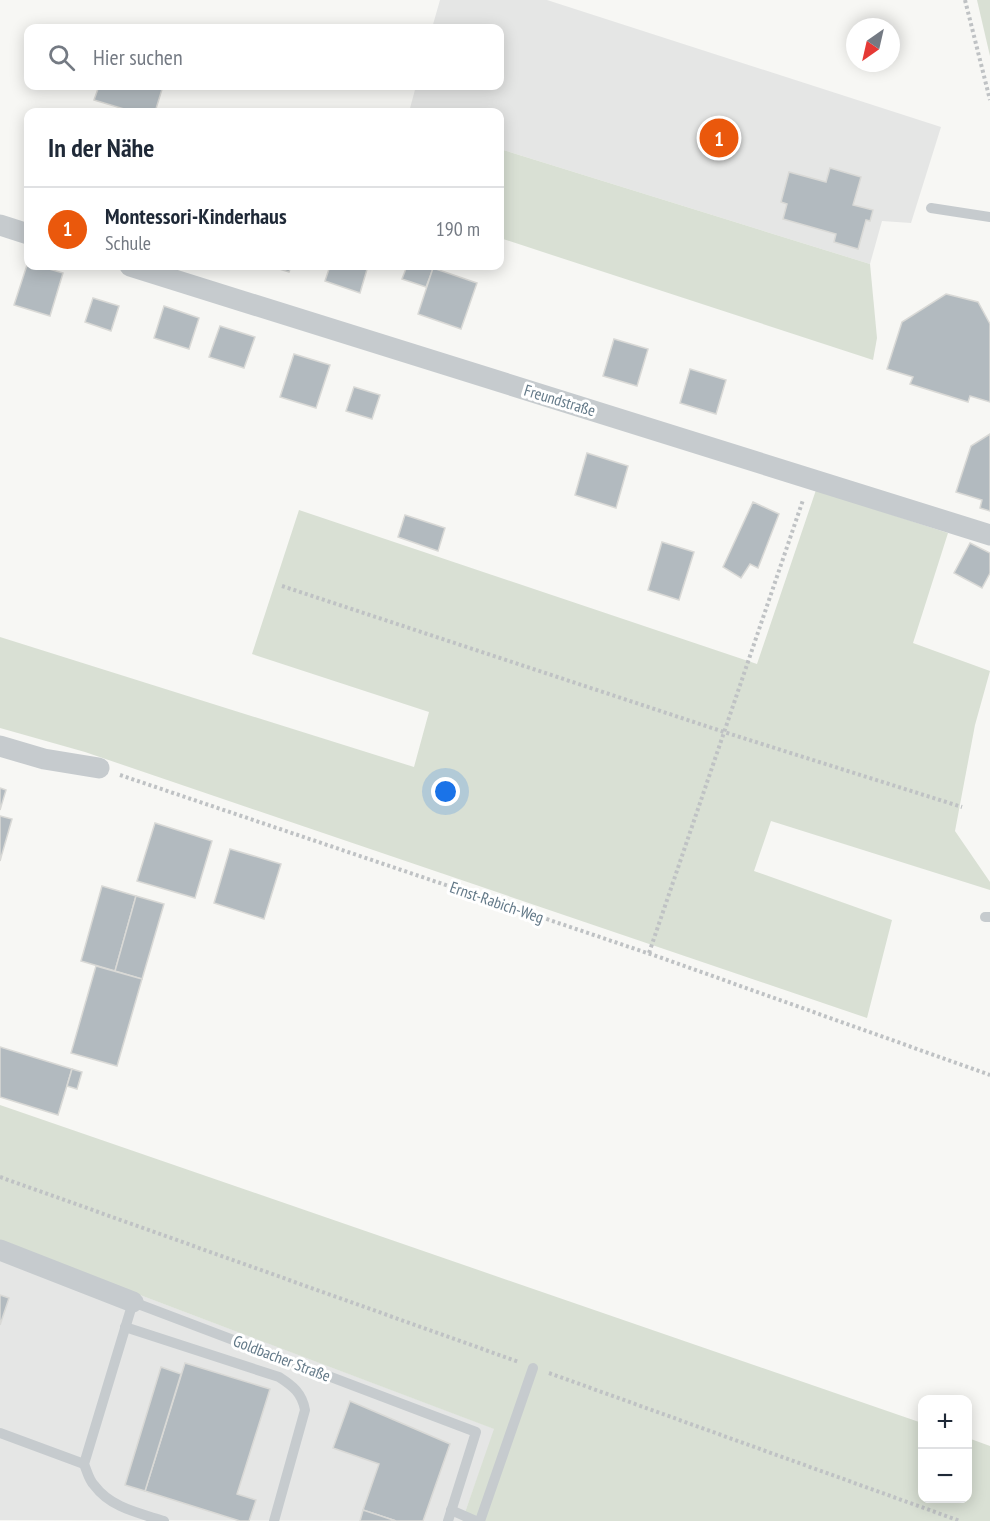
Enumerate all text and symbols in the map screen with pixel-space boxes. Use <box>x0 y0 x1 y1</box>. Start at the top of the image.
north arrow <box>846 18 900 72</box>
search box <box>24 24 504 90</box>
icon: search <box>45 41 78 74</box>
text: Hier suchen <box>93 43 183 71</box>
pin: 1 <box>700 116 738 160</box>
text: In der Nähe <box>48 131 154 164</box>
text: Montessori-Kinderhaus <box>105 202 287 230</box>
text: 1 <box>63 216 72 242</box>
text: 190 m <box>436 216 480 242</box>
text: Schule <box>105 230 151 256</box>
street label: Freundstraße <box>522 380 598 420</box>
your location <box>431 777 460 806</box>
street label: Ernst-Rabich-Weg <box>448 877 546 927</box>
street label: Goldbacher Straße <box>231 1330 333 1386</box>
map controls <box>918 1395 972 1503</box>
button: + <box>918 1395 972 1449</box>
button: − <box>918 1449 972 1503</box>

